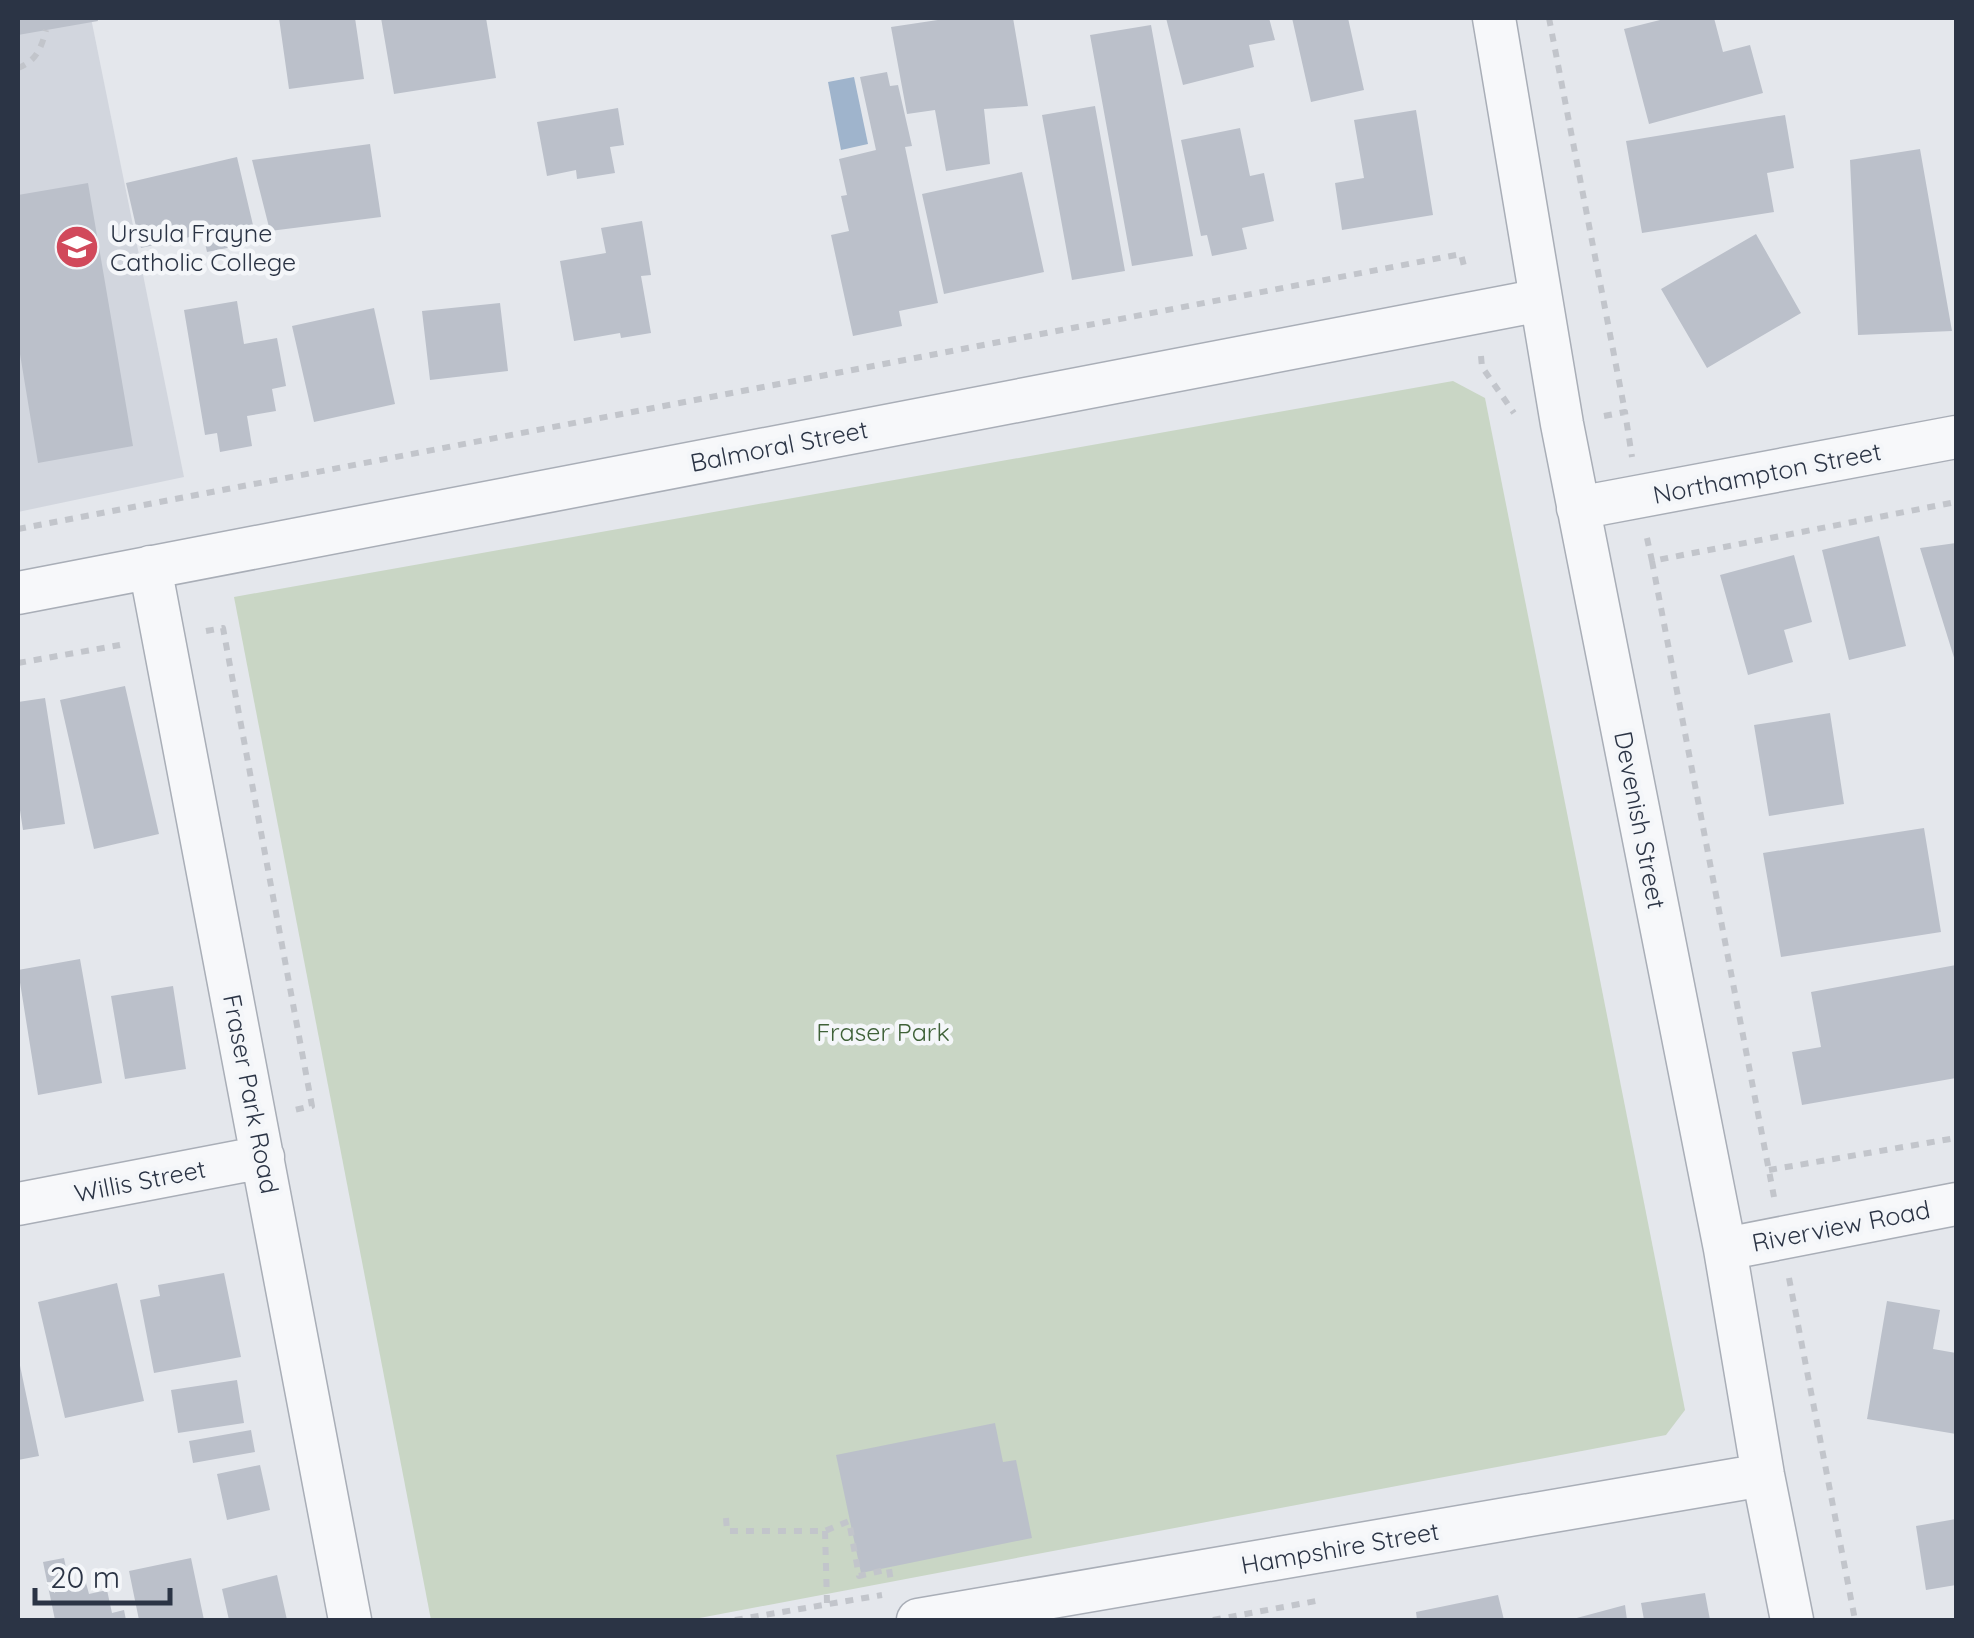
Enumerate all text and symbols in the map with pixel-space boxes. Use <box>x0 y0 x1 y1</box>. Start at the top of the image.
place label: Ursula Frayne Catholic College <box>110 217 296 277</box>
school or university icon: Ursula Frayne Catholic College <box>54 224 100 270</box>
street label: Balmoral Street <box>687 413 870 478</box>
street label: Northampton Street <box>1650 435 1884 510</box>
street label: Devenish Street <box>1608 728 1673 911</box>
street label: Fraser Park Road <box>217 992 286 1196</box>
park label: Fraser Park <box>816 1016 950 1047</box>
street label: Willis Street <box>72 1153 208 1208</box>
street label: Riverview Road <box>1749 1193 1932 1258</box>
street label: Hampshire Street <box>1238 1515 1441 1580</box>
scale bar <box>35 1543 170 1605</box>
text: 20 m <box>50 1558 120 1596</box>

